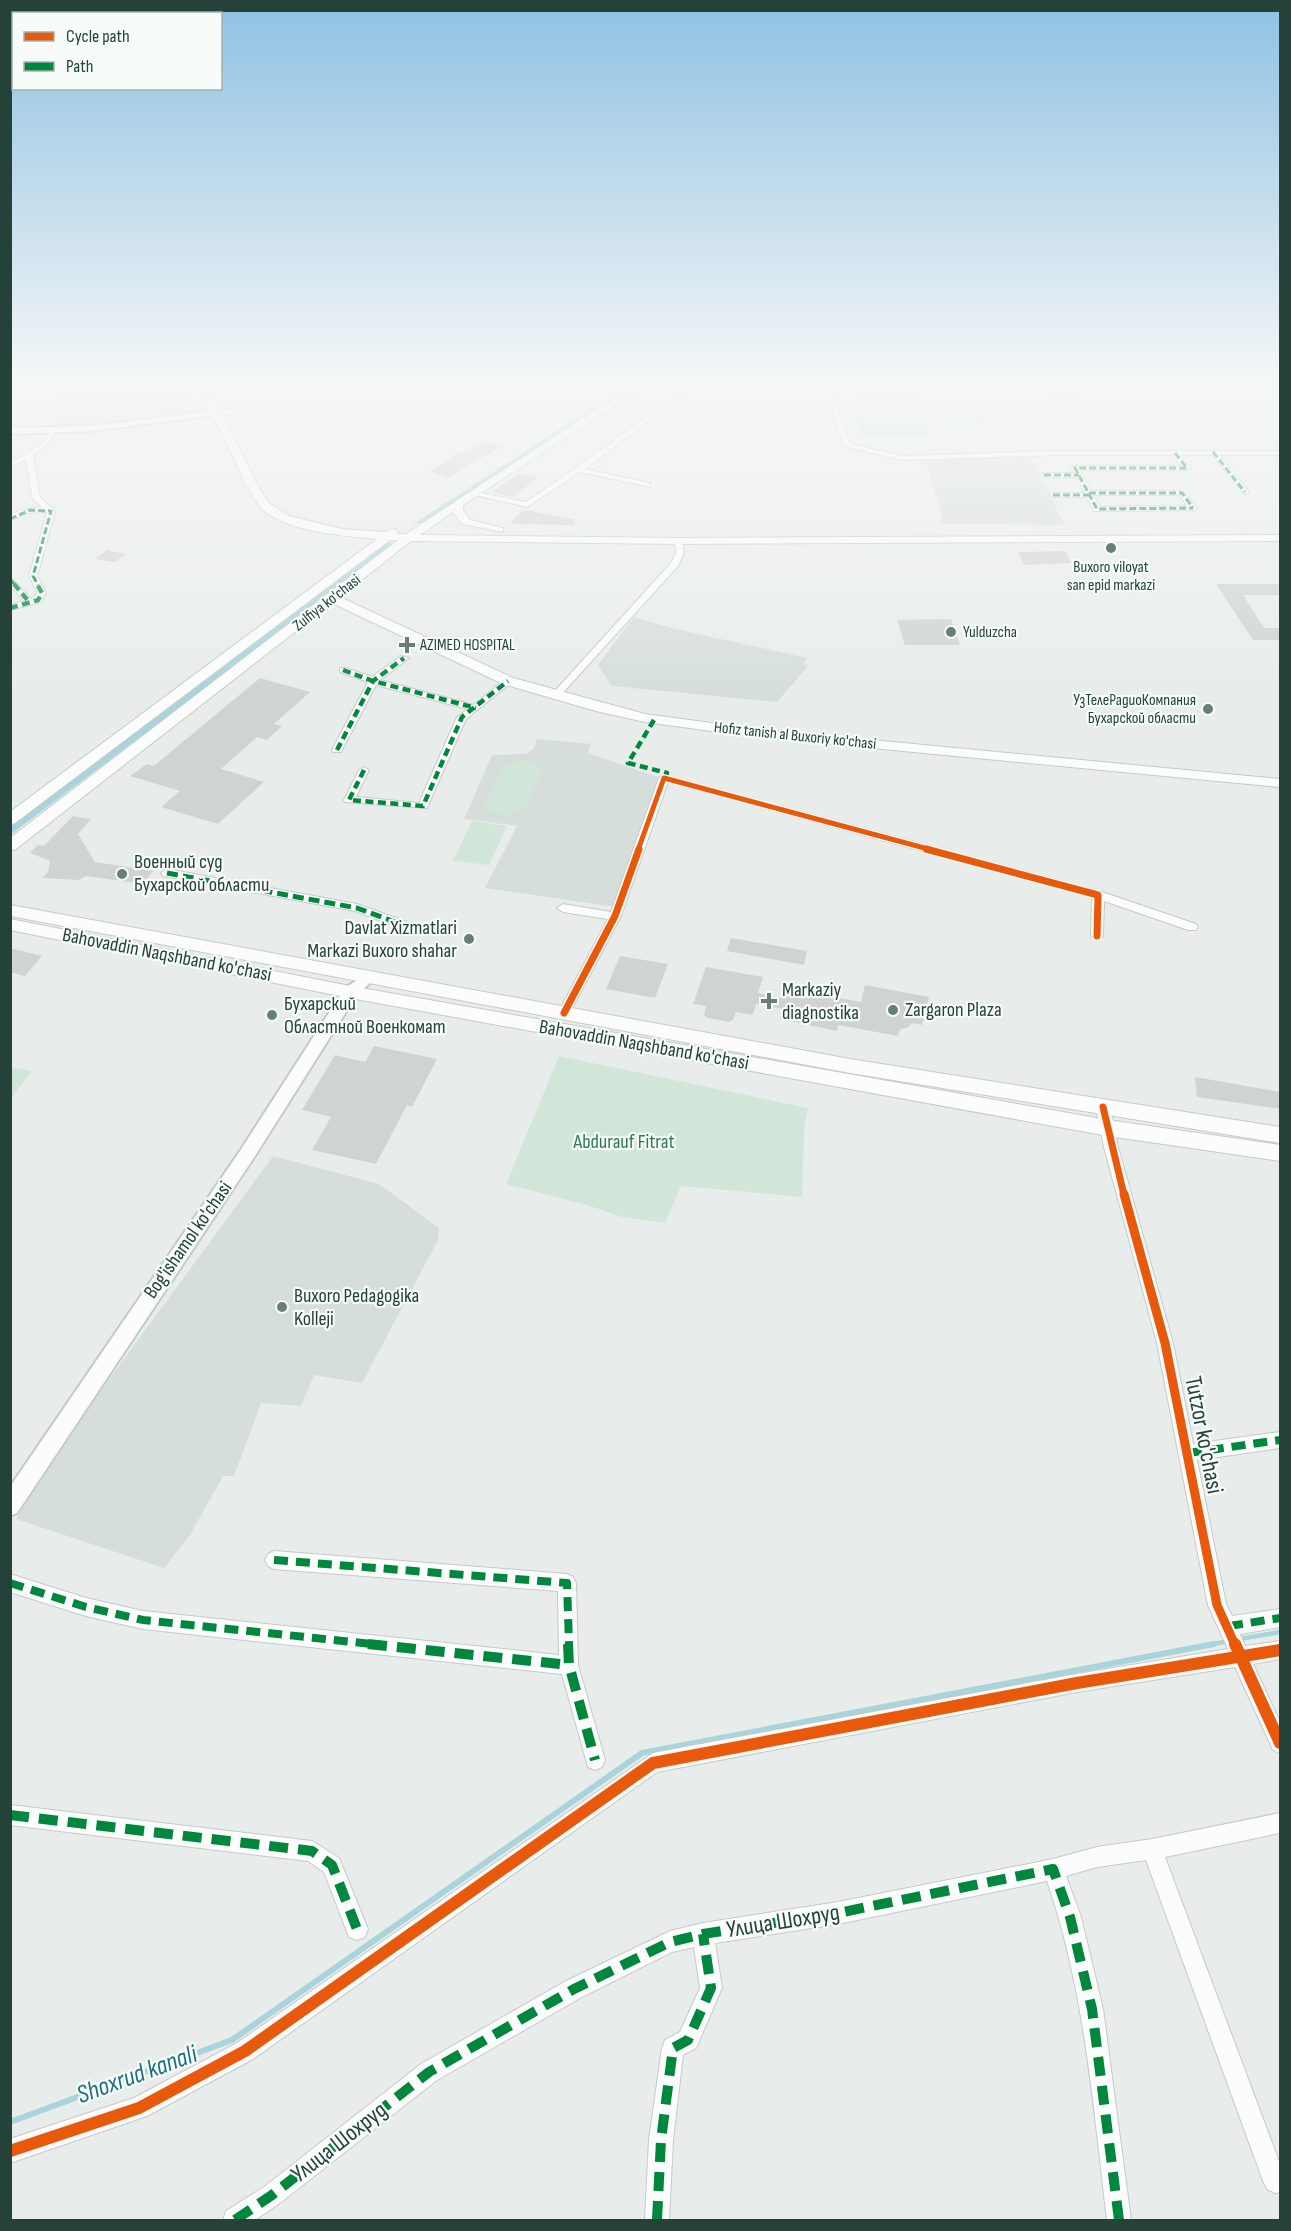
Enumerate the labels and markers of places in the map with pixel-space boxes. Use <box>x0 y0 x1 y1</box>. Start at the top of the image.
marker: Buxoro viloyat san epid markazi <box>1104 541 1118 555</box>
place label: Buxoro viloyat san epid markazi <box>1067 558 1155 595</box>
place label: Yulduzcha <box>963 623 1017 642</box>
marker: Yulduzcha <box>944 625 958 639</box>
marker: AZIMED HOSPITAL <box>398 636 416 654</box>
place label: AZIMED HOSPITAL <box>419 636 515 655</box>
place label: УзТелеРадиоКомпания Бухарской области <box>1073 691 1196 728</box>
marker: УзТелеРадиоКомпания Бухарской области <box>1201 702 1215 716</box>
place label: Военный суд Бухарской области <box>134 850 269 897</box>
marker: Военный суд Бухарской области <box>115 867 129 881</box>
place label: Davlat Xizmatlari Markazi Buxoro shahar <box>307 916 457 963</box>
marker: Davlat Xizmatlari Markazi Buxoro shahar <box>462 932 476 946</box>
place label: Markaziy diagnostika <box>782 978 859 1025</box>
place label: Бухарский Областной Военкомат <box>284 992 446 1039</box>
marker: Markaziy diagnostika <box>760 992 778 1010</box>
place label: Zargaron Plaza <box>905 998 1002 1022</box>
marker: Zargaron Plaza <box>886 1003 900 1017</box>
marker: Бухарский Областной Военкомат <box>265 1008 279 1022</box>
place label: Buxoro Pedagogika Kolleji <box>294 1284 419 1331</box>
marker: Buxoro Pedagogika Kolleji <box>275 1300 289 1314</box>

